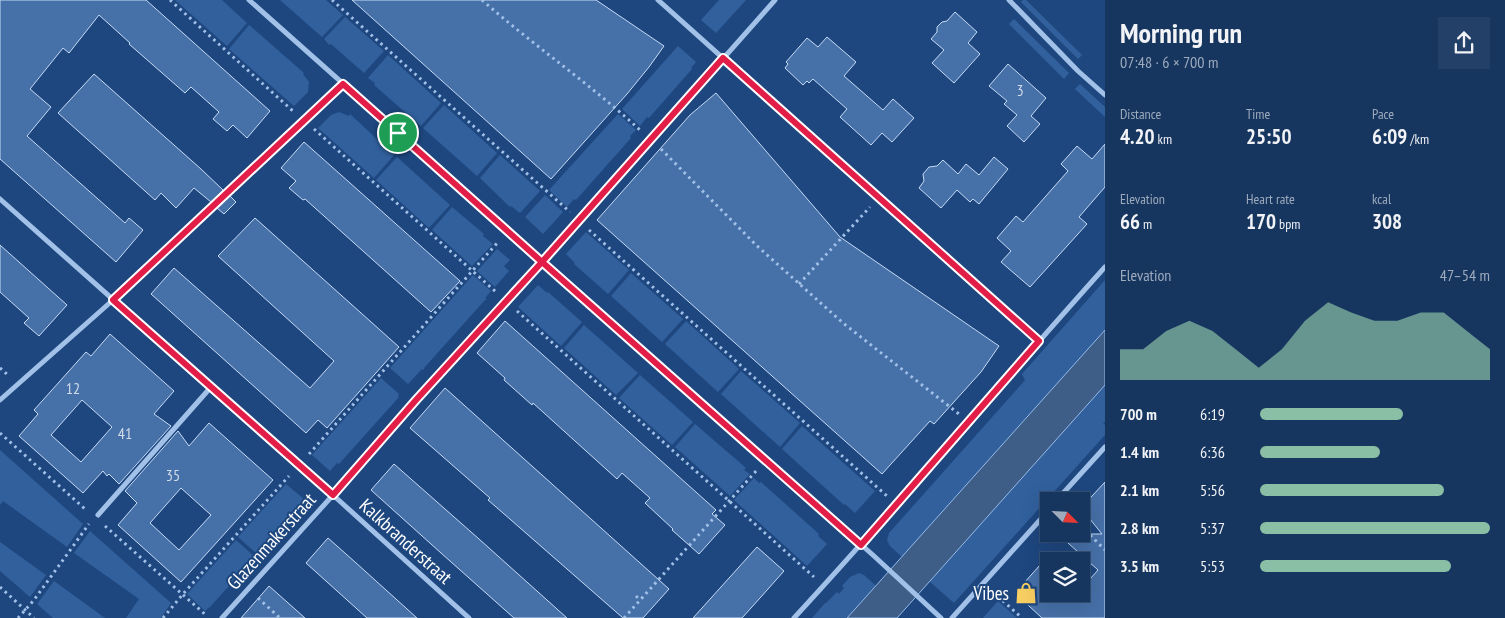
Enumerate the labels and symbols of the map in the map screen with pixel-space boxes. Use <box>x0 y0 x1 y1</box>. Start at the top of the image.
house number: 3 <box>1016 80 1024 100</box>
pin <box>377 112 419 154</box>
house number: 12 <box>66 378 80 398</box>
house number: 41 <box>118 423 132 443</box>
house number: 35 <box>166 465 180 485</box>
street label: Glazenmakerstraat <box>221 487 321 594</box>
north arrow <box>1040 492 1090 542</box>
street label: Kalkbranderstraat <box>355 493 458 589</box>
shop icon: Vibes <box>1013 580 1039 606</box>
place label: Vibes <box>973 581 1009 605</box>

